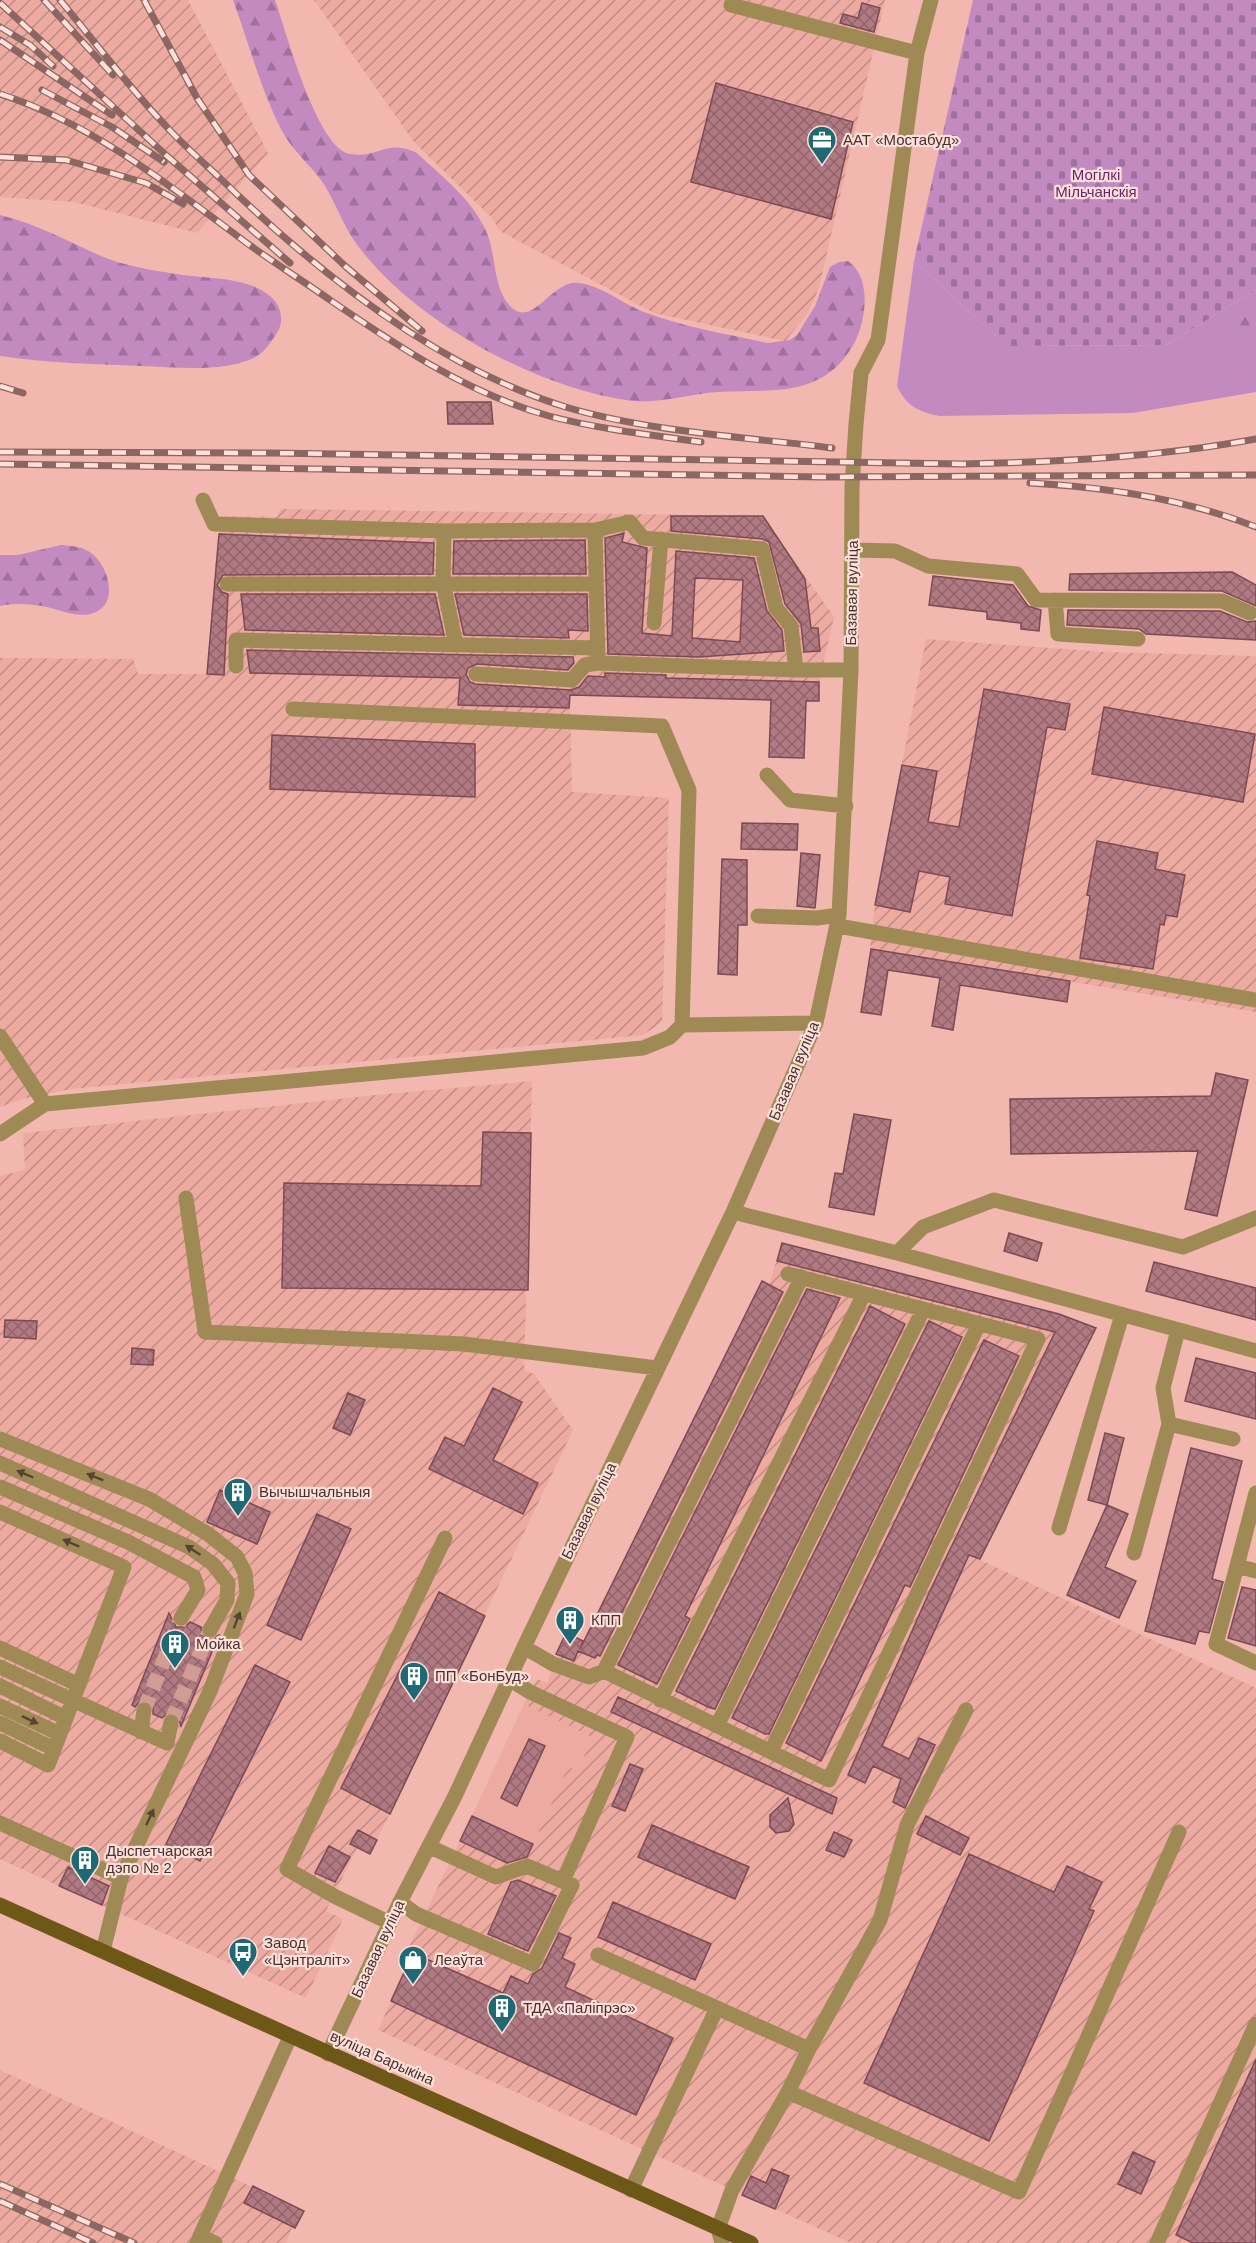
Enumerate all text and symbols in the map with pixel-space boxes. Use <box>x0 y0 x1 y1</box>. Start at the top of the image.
office icon: ААТ «Мостабуд» <box>806 124 838 166</box>
place label: ААТ «Мостабуд» <box>843 131 959 148</box>
park label: Могілкі Мільчанскія <box>1055 166 1137 200</box>
street label: Базавая вуліца <box>842 539 861 646</box>
street label: Базавая вуліца <box>765 1018 822 1123</box>
street label: Базавая вуліца <box>558 1459 620 1562</box>
one-way arrow <box>16 1469 34 1478</box>
one-way arrow <box>86 1472 104 1481</box>
building icon: Вычышчальныя <box>222 1476 254 1518</box>
place label: Вычышчальныя <box>259 1483 370 1500</box>
one-way arrow <box>62 1539 79 1548</box>
one-way arrow <box>184 1545 201 1556</box>
building icon: КПП <box>554 1604 586 1646</box>
one-way arrow <box>233 1611 242 1629</box>
place label: КПП <box>591 1611 621 1628</box>
building icon: Мойка <box>159 1628 191 1670</box>
place label: Мойка <box>196 1635 241 1652</box>
building icon: ПП «БонБуд» <box>398 1660 430 1702</box>
place label: ПП «БонБуд» <box>435 1667 529 1684</box>
one-way arrow <box>22 1715 40 1725</box>
one-way arrow <box>146 1809 155 1826</box>
place label: Дыспетчарская дэпо № 2 <box>106 1842 213 1876</box>
building icon: Дыспетчарская дэпо № 2 <box>69 1844 101 1886</box>
street label: Базавая вуліца <box>348 1897 408 2000</box>
place label: Завод «Цэнтраліт» <box>264 1934 350 1968</box>
bus stop icon: Завод «Цэнтраліт» <box>227 1936 259 1978</box>
shop icon: Леаўта <box>397 1944 429 1986</box>
place label: Леаўта <box>434 1951 484 1968</box>
building icon: ТДА «Паліпрэс» <box>486 1992 518 2034</box>
place label: ТДА «Паліпрэс» <box>523 1999 636 2016</box>
street label: вуліца Барыкіна <box>328 2027 437 2088</box>

